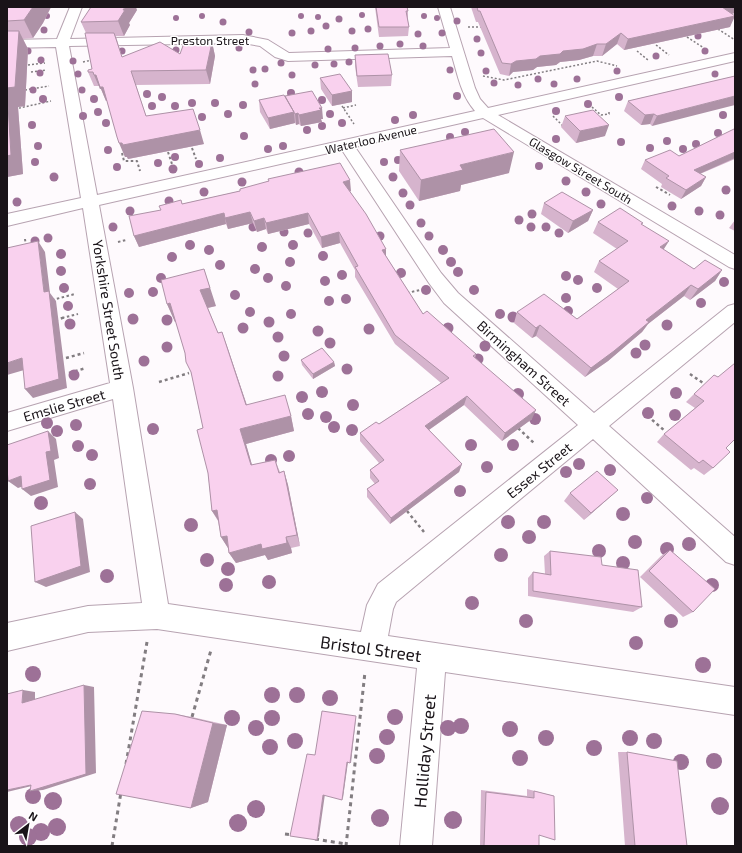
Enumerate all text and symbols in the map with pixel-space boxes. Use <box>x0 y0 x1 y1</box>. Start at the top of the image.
street label: Preston Street <box>171 33 250 47</box>
street label: Waterloo Avenue <box>324 122 418 156</box>
street label: Glasgow Street South <box>527 134 635 206</box>
street label: Yorkshire Street South <box>90 239 128 381</box>
street label: Birmingham Street <box>474 317 574 409</box>
street label: Emslie Street <box>21 385 107 425</box>
street label: Essex Street <box>503 439 575 501</box>
street label: Bristol Street <box>319 631 423 665</box>
street label: Holliday Street <box>409 693 440 809</box>
north arrow <box>8 805 48 845</box>
text: N <box>27 808 40 824</box>

